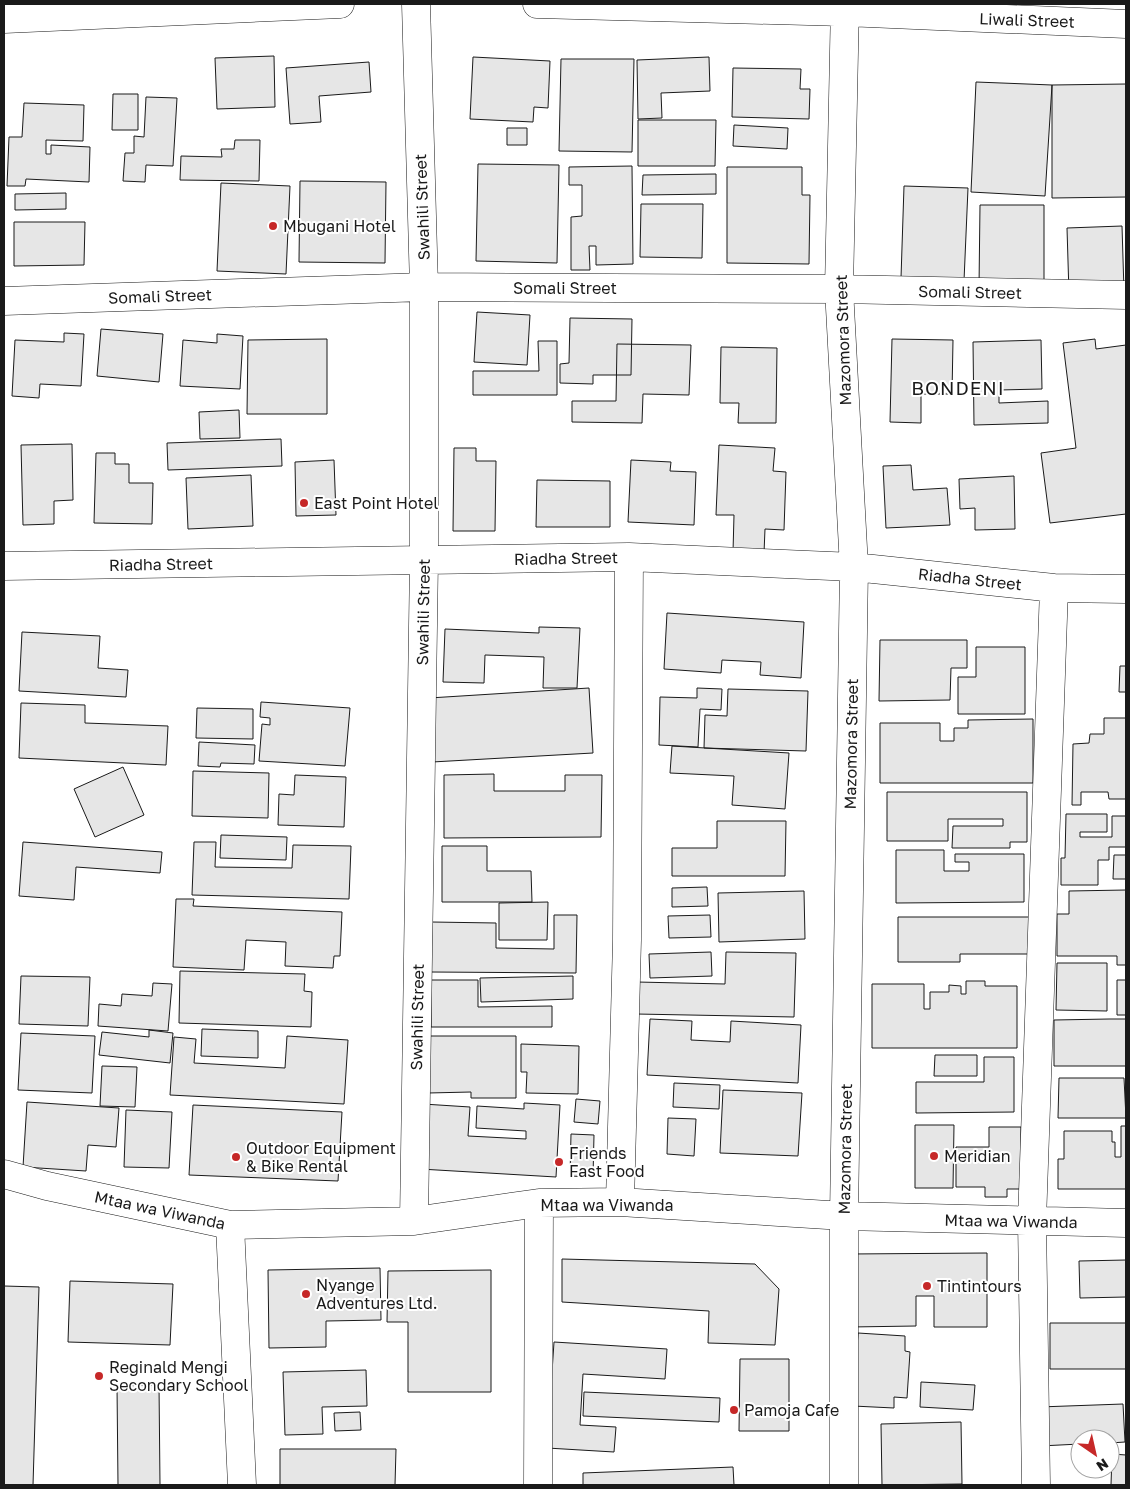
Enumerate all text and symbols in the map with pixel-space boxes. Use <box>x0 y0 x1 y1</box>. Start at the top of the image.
street label: Liwali Street <box>979 8 1075 32</box>
street label: Swahili Street <box>410 153 434 261</box>
place label: Mbugani Hotel <box>283 216 396 236</box>
marker: Mbugani Hotel <box>267 220 279 232</box>
street label: Mazomora Street <box>831 274 855 406</box>
street label: Somali Street <box>513 278 617 298</box>
street label: Somali Street <box>918 281 1022 303</box>
street label: Somali Street <box>108 284 212 308</box>
district label: BONDENI <box>911 376 1005 399</box>
place label: East Point Hotel <box>314 493 438 513</box>
marker: East Point Hotel <box>298 497 310 509</box>
street label: Riadha Street <box>514 547 618 569</box>
street label: Riadha Street <box>109 553 213 575</box>
street label: Swahili Street <box>412 559 434 665</box>
street label: Riadha Street <box>917 564 1023 594</box>
street label: Mazomora Street <box>840 678 862 810</box>
street label: Swahili Street <box>406 964 428 1070</box>
street label: Mazomora Street <box>834 1083 856 1215</box>
place label: Outdoor Equipment & Bike Rental <box>246 1138 396 1176</box>
place label: Friends Fast Food <box>569 1143 645 1181</box>
place label: Meridian <box>944 1146 1011 1166</box>
marker: Meridian <box>928 1150 940 1162</box>
marker: Outdoor Equipment & Bike Rental <box>230 1151 242 1163</box>
marker: Friends Fast Food <box>553 1156 565 1168</box>
street label: Mtaa wa Viwanda <box>93 1186 227 1234</box>
street label: Mtaa wa Viwanda <box>540 1195 674 1215</box>
street label: Mtaa wa Viwanda <box>944 1210 1078 1232</box>
place label: Nyange Adventures Ltd. <box>316 1275 438 1313</box>
place label: Tintintours <box>937 1276 1022 1296</box>
marker: Tintintours <box>921 1280 933 1292</box>
marker: Nyange Adventures Ltd. <box>300 1288 312 1300</box>
place label: Reginald Mengi Secondary School <box>109 1357 248 1395</box>
marker: Reginald Mengi Secondary School <box>93 1370 105 1382</box>
place label: Pamoja Cafe <box>744 1400 839 1420</box>
marker: Pamoja Cafe <box>728 1404 740 1416</box>
north arrow <box>1070 1429 1120 1479</box>
text: N <box>1093 1455 1112 1475</box>

